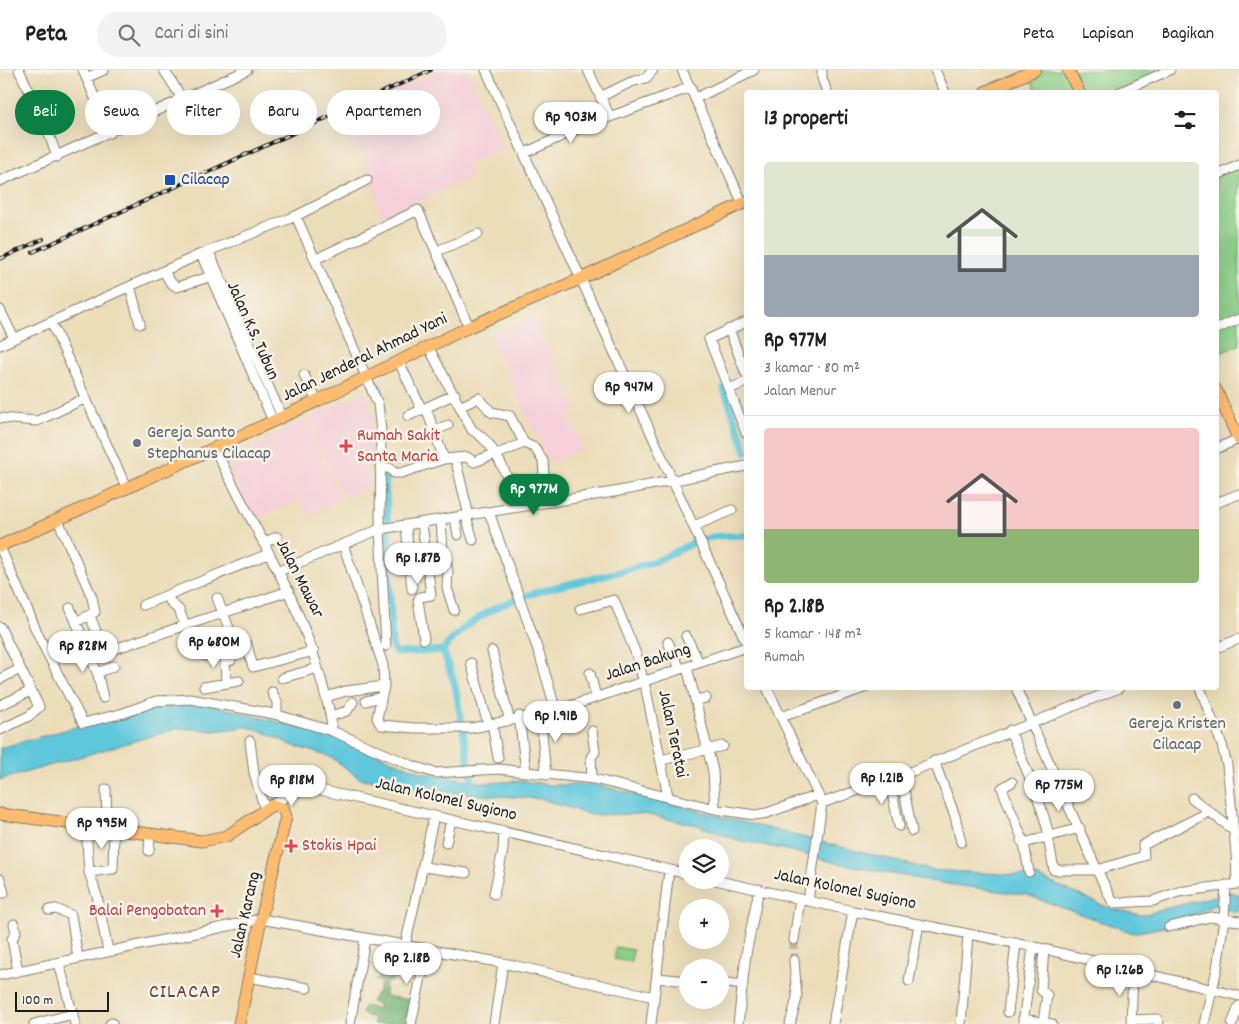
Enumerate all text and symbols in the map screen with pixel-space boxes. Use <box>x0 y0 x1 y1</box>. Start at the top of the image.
search box <box>97 12 447 57</box>
text: Peta <box>25 18 67 52</box>
icon: search <box>115 21 143 49</box>
text: Cari di sini <box>155 21 228 48</box>
text: Peta <box>1023 22 1054 47</box>
text: Lapisan <box>1082 22 1134 47</box>
text: Bagikan <box>1162 22 1214 47</box>
chip: Beli <box>15 90 75 135</box>
chip: Sewa <box>85 90 157 135</box>
chip: Filter <box>167 90 240 135</box>
chip: Baru <box>250 90 317 135</box>
chip: Apartemen <box>327 90 440 135</box>
pin: Rp 903M <box>525 102 617 144</box>
text: 13 properti <box>764 105 848 135</box>
text: Rp 903M <box>545 106 597 129</box>
icon: filters <box>1171 106 1199 134</box>
place label: Cilacap <box>181 168 230 193</box>
marker: Cilacap <box>163 173 177 187</box>
icon: home <box>937 195 1027 285</box>
street label: Jalan K.S. Tubun <box>219 278 285 384</box>
street label: Jalan Jenderal Ahmad Yani <box>278 307 452 409</box>
text: Rp 977M <box>764 327 827 357</box>
text: 3 kamar · 80 m² <box>764 357 860 380</box>
pin: Rp 947M <box>583 372 675 414</box>
text: Rp 947M <box>605 376 653 399</box>
text: Jalan Menur <box>764 380 836 403</box>
place label: Gereja Santo Stephanus Cilacap <box>147 421 271 467</box>
place label: Rumah Sakit Santa Maria <box>357 424 441 470</box>
marker: Gereja Santo Stephanus Cilacap <box>131 437 143 449</box>
marker: Rumah Sakit Santa Maria <box>339 439 353 453</box>
icon: home <box>937 460 1027 550</box>
pin: Rp 977M <box>488 474 580 516</box>
text: Rp 977M <box>510 478 558 501</box>
street label: Jalan Mawar <box>268 535 330 623</box>
pin: Rp 1.87B <box>366 542 470 585</box>
text: Rp 1.87B <box>395 547 441 570</box>
text: Rp 2.18B <box>764 593 824 623</box>
text: 5 kamar · 148 m² <box>764 623 862 646</box>
pin: Rp 680M <box>168 626 260 669</box>
pin: Rp 828M <box>37 630 129 673</box>
text: Rp 680M <box>188 631 240 654</box>
text: Rp 828M <box>59 635 107 658</box>
street label: Jalan Bakung <box>602 637 694 689</box>
text: Rumah <box>764 646 805 669</box>
street label: Jalan Teratai <box>651 688 693 780</box>
marker: Gereja Kristen Cilacap <box>1171 699 1183 711</box>
pin: Rp 1.91B <box>504 700 608 743</box>
text: Rp 1.91B <box>534 705 578 728</box>
place label: Gereja Kristen Cilacap <box>1128 712 1226 758</box>
pin: Rp 1.21B <box>830 762 934 805</box>
pin: Rp 818M <box>246 764 338 807</box>
text: Rp 1.21B <box>860 767 904 790</box>
text: Rp 818M <box>270 769 314 792</box>
pin: Rp 775M <box>1013 770 1105 812</box>
street label: Jalan Kolonel Sugiono <box>373 772 519 828</box>
text: Rp 775M <box>1035 774 1083 797</box>
pin: Rp 995M <box>56 808 148 850</box>
text: Rp 995M <box>77 812 127 835</box>
place label: Stokis Hpai <box>302 834 376 859</box>
marker: Stokis Hpai <box>284 839 298 853</box>
map controls <box>679 839 729 1009</box>
button: layers <box>679 839 729 889</box>
street label: Jalan Kolonel Sugiono <box>772 863 918 917</box>
street label: Jalan Karang <box>224 869 268 961</box>
place label: Balai Pengobatan <box>89 899 206 924</box>
button: + <box>679 899 729 949</box>
marker: Balai Pengobatan <box>210 904 224 918</box>
pin: Rp 2.18B <box>355 942 459 985</box>
text: Rp 2.18B <box>384 947 430 970</box>
pin: Rp 1.26B <box>1068 954 1172 997</box>
button: − <box>679 959 729 1009</box>
text: Rp 1.26B <box>1096 959 1144 982</box>
district label: CILACAP <box>149 979 221 1007</box>
scale bar <box>15 989 109 1012</box>
text: 100 m <box>22 991 53 1011</box>

